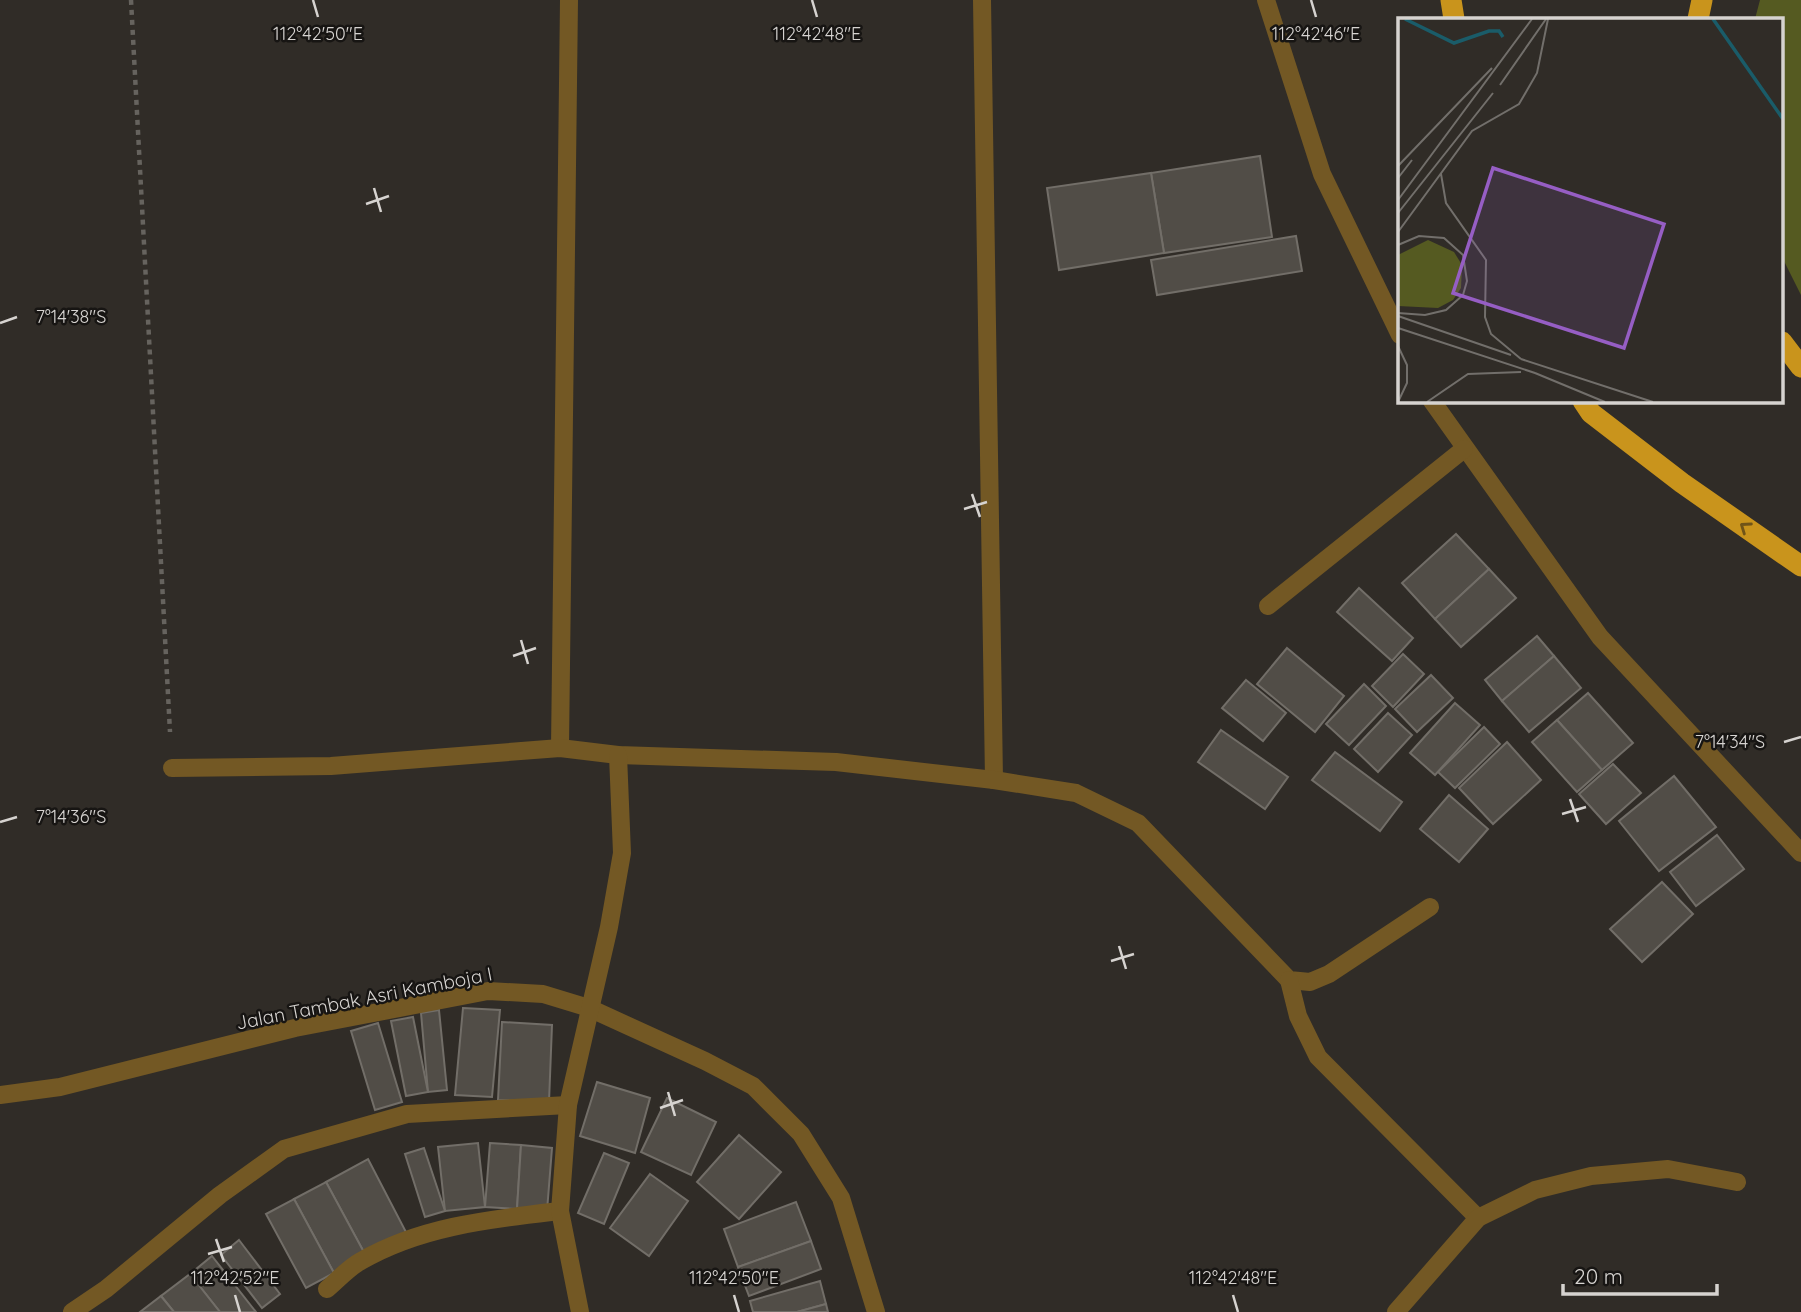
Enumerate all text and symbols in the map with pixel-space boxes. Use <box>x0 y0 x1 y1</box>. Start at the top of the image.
inset map <box>1398 18 1784 402</box>
text: 112°42'50"E <box>273 22 363 45</box>
text: 112°42'48"E <box>773 22 861 45</box>
text: 112°42'46"E <box>1272 22 1360 45</box>
text: 7°14'38"S <box>36 305 106 328</box>
one-way arrow <box>1740 523 1753 535</box>
text: 7°14'34"S <box>1695 730 1765 753</box>
text: 7°14'36"S <box>36 805 106 828</box>
street label: Jalan Tambak Asri Kamboja I <box>234 961 494 1035</box>
scale bar <box>1563 1252 1717 1296</box>
text: 20 m <box>1574 1263 1623 1289</box>
text: 112°42'52"E <box>190 1266 280 1289</box>
text: 112°42'50"E <box>689 1266 779 1289</box>
text: 112°42'48"E <box>1189 1266 1277 1289</box>

